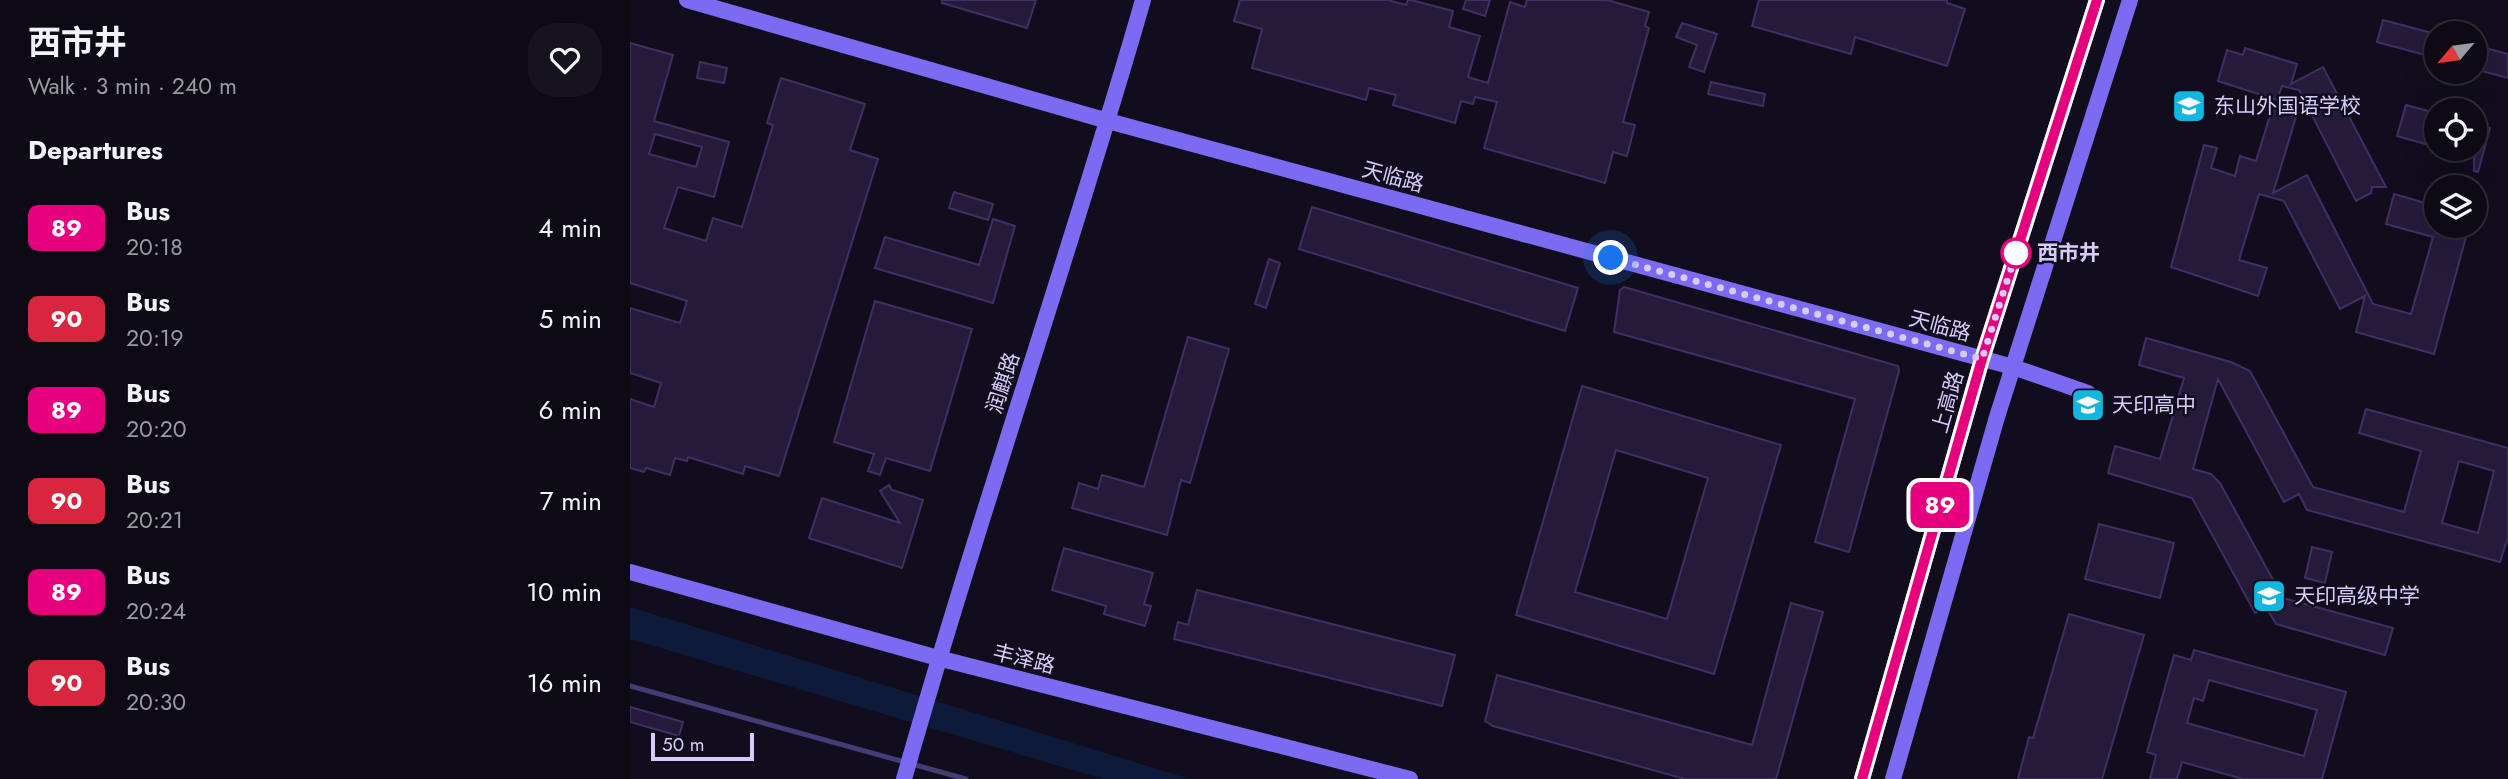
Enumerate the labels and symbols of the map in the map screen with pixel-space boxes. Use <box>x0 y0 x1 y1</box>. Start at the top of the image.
north arrow <box>2424 21 2487 84</box>
school or university icon: 东山外国语学校 <box>2170 87 2208 125</box>
place label: 东山外国语学校 <box>2214 91 2361 121</box>
street label: 天临路 <box>1359 154 1427 200</box>
marker: 西市井 <box>2001 238 2031 268</box>
place label: 西市井 <box>2037 238 2100 268</box>
your location <box>1593 240 1628 275</box>
street label: 天临路 <box>1906 303 1974 349</box>
street label: 润麒路 <box>979 348 1027 418</box>
street label: 上高路 <box>1925 368 1971 436</box>
school or university icon: 天印高中 <box>2069 386 2107 424</box>
place label: 天印高中 <box>2112 390 2196 420</box>
line badge: 89 <box>1908 482 1972 528</box>
school or university icon: 天印高级中学 <box>2250 577 2288 615</box>
place label: 天印高级中学 <box>2294 581 2420 611</box>
street label: 丰泽路 <box>990 637 1058 681</box>
scale bar <box>651 730 754 762</box>

